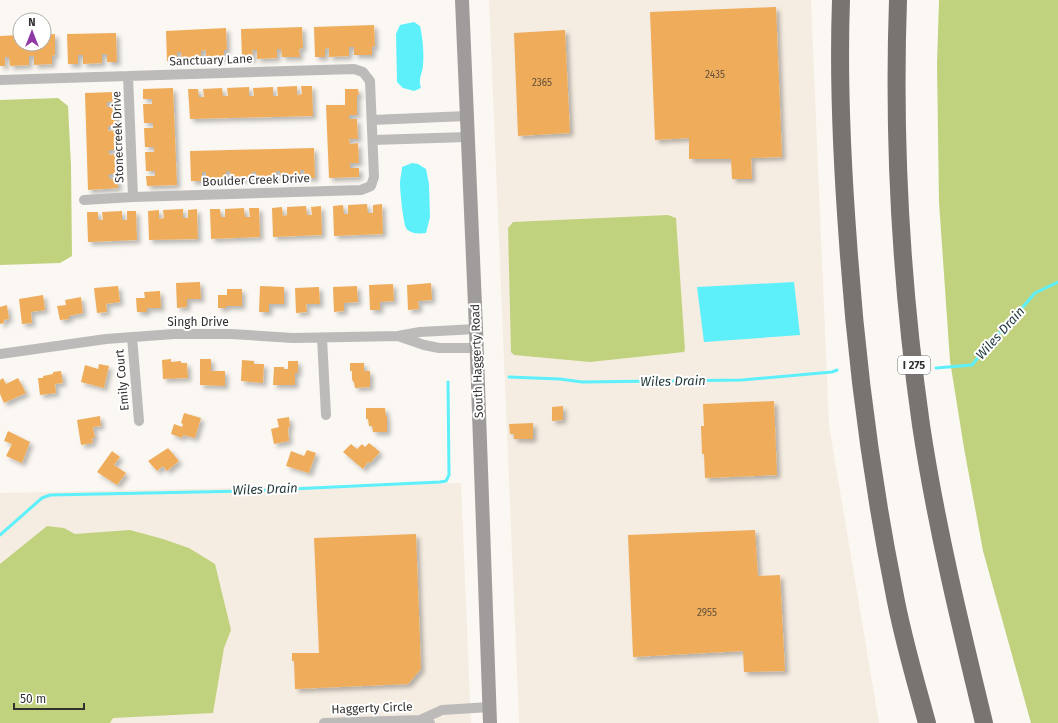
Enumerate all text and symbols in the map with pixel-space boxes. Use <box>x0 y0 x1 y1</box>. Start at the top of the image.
north arrow <box>12 12 52 52</box>
text: N <box>28 16 36 29</box>
street label: Sanctuary Lane <box>169 52 253 68</box>
house number: 2435 <box>705 69 725 81</box>
house number: 2365 <box>532 77 552 89</box>
street label: Stonecreek Drive <box>109 91 127 183</box>
street label: Boulder Creek Drive <box>202 171 310 189</box>
street label: South Haggerty Road <box>468 304 486 418</box>
water label: Wiles Drain <box>973 304 1027 362</box>
street label: Singh Drive <box>167 315 229 329</box>
street label: Emily Court <box>112 348 132 411</box>
road number: I 275 <box>898 356 930 374</box>
water label: Wiles Drain <box>640 373 706 389</box>
water label: Wiles Drain <box>232 480 298 498</box>
house number: 2955 <box>697 607 717 619</box>
scale bar <box>14 685 84 711</box>
text: 50 m <box>20 692 46 706</box>
street label: Haggerty Circle <box>331 700 413 716</box>

